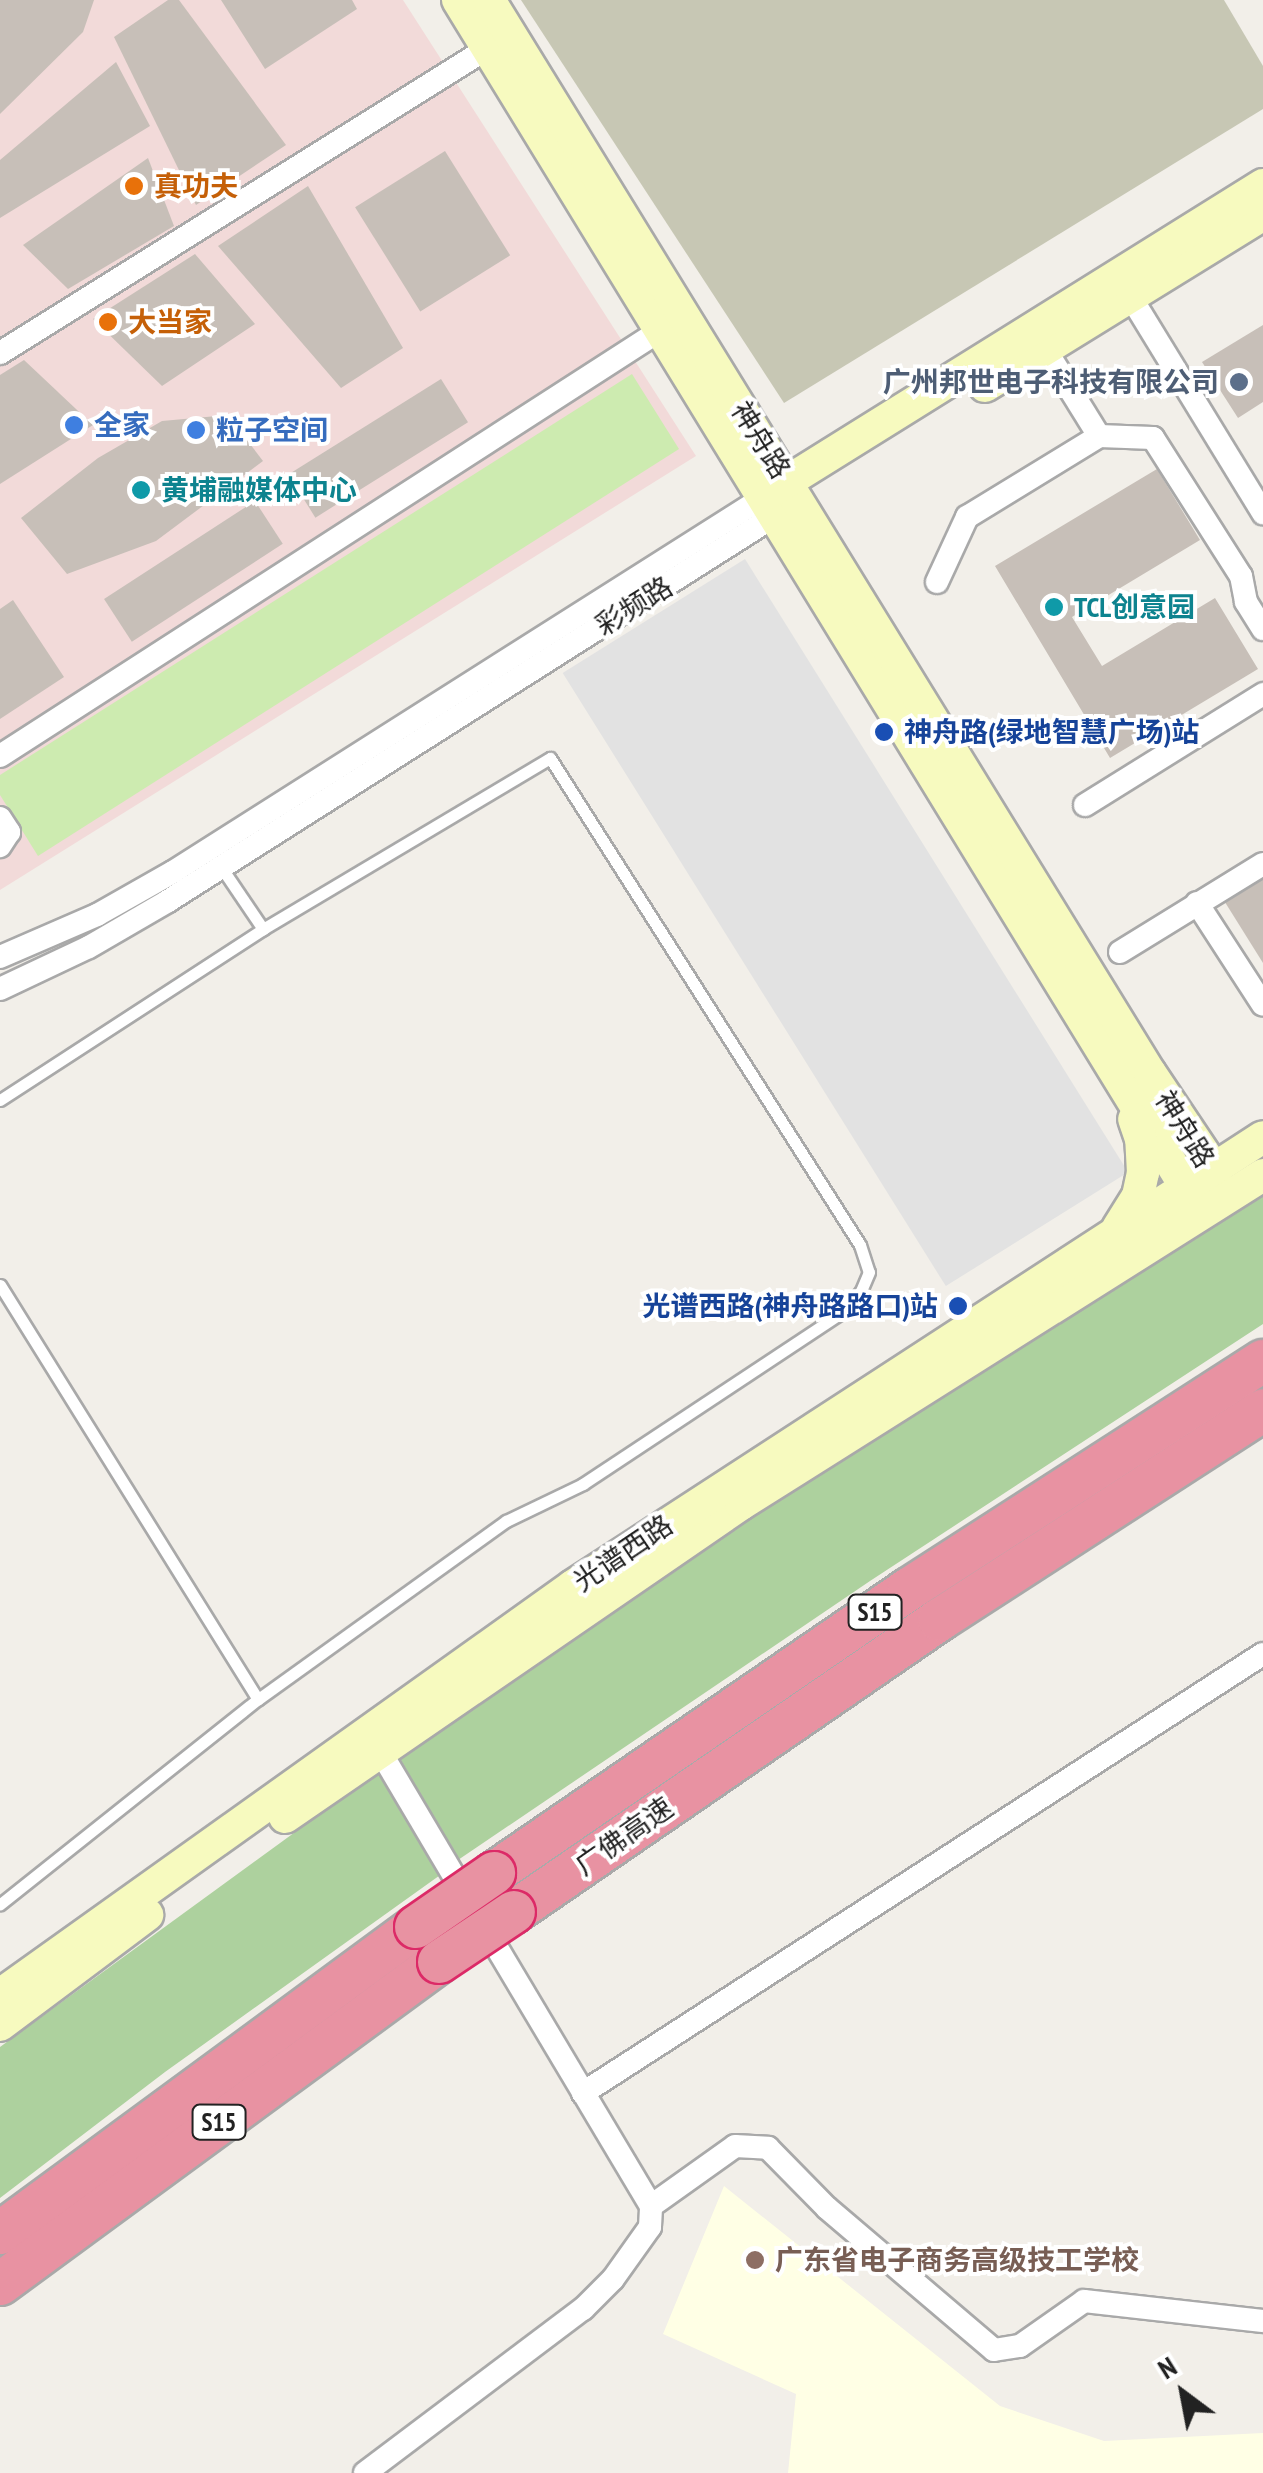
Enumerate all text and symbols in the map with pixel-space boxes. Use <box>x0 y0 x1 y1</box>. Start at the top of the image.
place label: 真功夫 <box>154 169 238 203</box>
marker: 真功夫 <box>123 175 145 197</box>
place label: 大当家 <box>128 305 212 339</box>
marker: 大当家 <box>97 311 119 333</box>
place label: 广州邦世电子科技有限公司 <box>883 365 1219 399</box>
marker: 广州邦世电子科技有限公司 <box>1228 371 1250 393</box>
street label: 神舟路 <box>724 395 798 485</box>
place label: 全家 <box>94 408 150 442</box>
place label: 粒子空间 <box>216 413 328 447</box>
marker: 全家 <box>63 414 85 436</box>
marker: 粒子空间 <box>185 419 207 441</box>
place label: 黄埔融媒体中心 <box>161 473 357 507</box>
marker: 黄埔融媒体中心 <box>130 479 152 501</box>
street label: 彩频路 <box>589 569 679 643</box>
place label: TCL创意园 <box>1074 590 1195 624</box>
marker: TCL创意园 <box>1043 596 1065 618</box>
place label: 神舟路(绿地智慧广场)站 <box>904 715 1200 749</box>
marker: 神舟路(绿地智慧广场)站 <box>873 721 895 743</box>
street label: 神舟路 <box>1148 1084 1222 1174</box>
place label: 光谱西路(神舟路路口)站 <box>642 1289 938 1323</box>
marker: 光谱西路(神舟路路口)站 <box>947 1295 969 1317</box>
street label: 光谱西路 <box>567 1508 679 1598</box>
road number: S15 <box>848 1592 902 1632</box>
street label: 广佛高速 <box>568 1790 680 1882</box>
road number: S15 <box>192 2102 246 2142</box>
place label: 广东省电子商务高级技工学校 <box>775 2243 1139 2277</box>
marker: 广东省电子商务高级技工学校 <box>744 2249 766 2271</box>
north arrow <box>1133 2343 1233 2443</box>
text: N <box>1151 2347 1183 2387</box>

